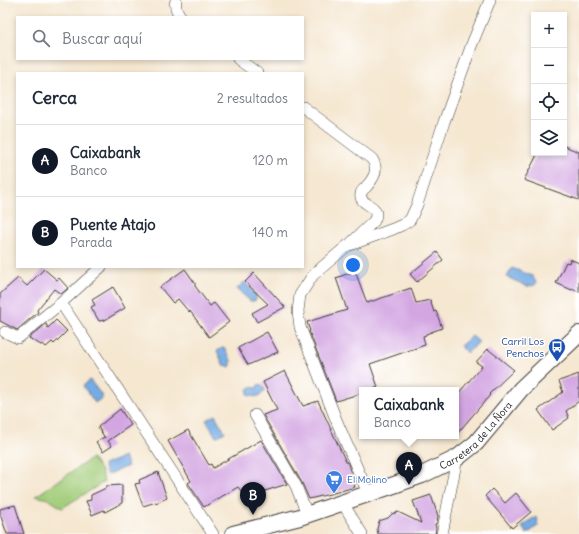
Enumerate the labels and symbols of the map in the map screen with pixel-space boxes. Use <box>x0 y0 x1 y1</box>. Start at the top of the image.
your location <box>343 255 363 275</box>
place label: Carril Los Penchos <box>501 335 544 360</box>
bus stop icon: Carril Los Penchos <box>547 337 567 362</box>
street label: Carretera de La Ñora <box>437 399 515 473</box>
pin: A <box>396 452 422 485</box>
supermarket icon: El Molino <box>324 469 344 494</box>
place label: El Molino <box>347 473 387 486</box>
pin: B <box>240 482 266 515</box>

